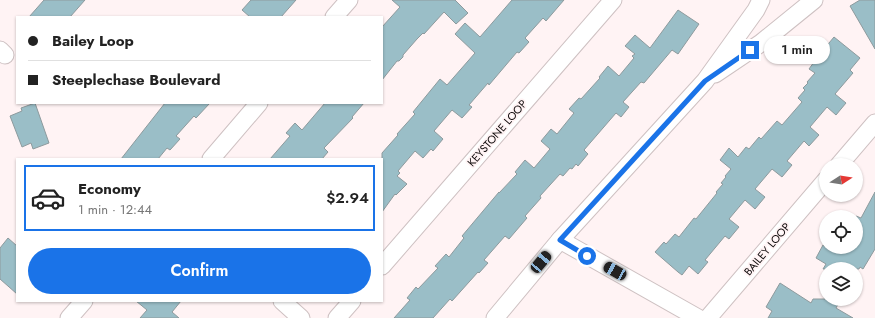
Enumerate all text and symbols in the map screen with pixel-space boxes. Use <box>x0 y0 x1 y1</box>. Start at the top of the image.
text: Bailey Loop <box>52 30 134 52</box>
callout: 1 min <box>764 36 830 64</box>
text: 1 min <box>781 40 813 59</box>
route end <box>741 41 759 59</box>
text: Steeplechase Boulevard <box>52 69 220 91</box>
street label: KEYSTONE LOOP <box>464 96 530 170</box>
north arrow <box>819 158 863 202</box>
map controls <box>819 158 863 306</box>
text: Economy <box>78 178 141 200</box>
icon: car <box>30 180 66 216</box>
text: $2.94 <box>326 187 369 209</box>
text: 1 min · 12:44 <box>78 200 152 219</box>
button: locate <box>819 210 863 254</box>
street label: BAILEY LOOP <box>740 219 794 279</box>
route start <box>578 247 596 265</box>
button: Confirm <box>28 248 371 294</box>
car <box>529 249 553 275</box>
car <box>602 260 628 282</box>
button: layers <box>819 262 863 306</box>

